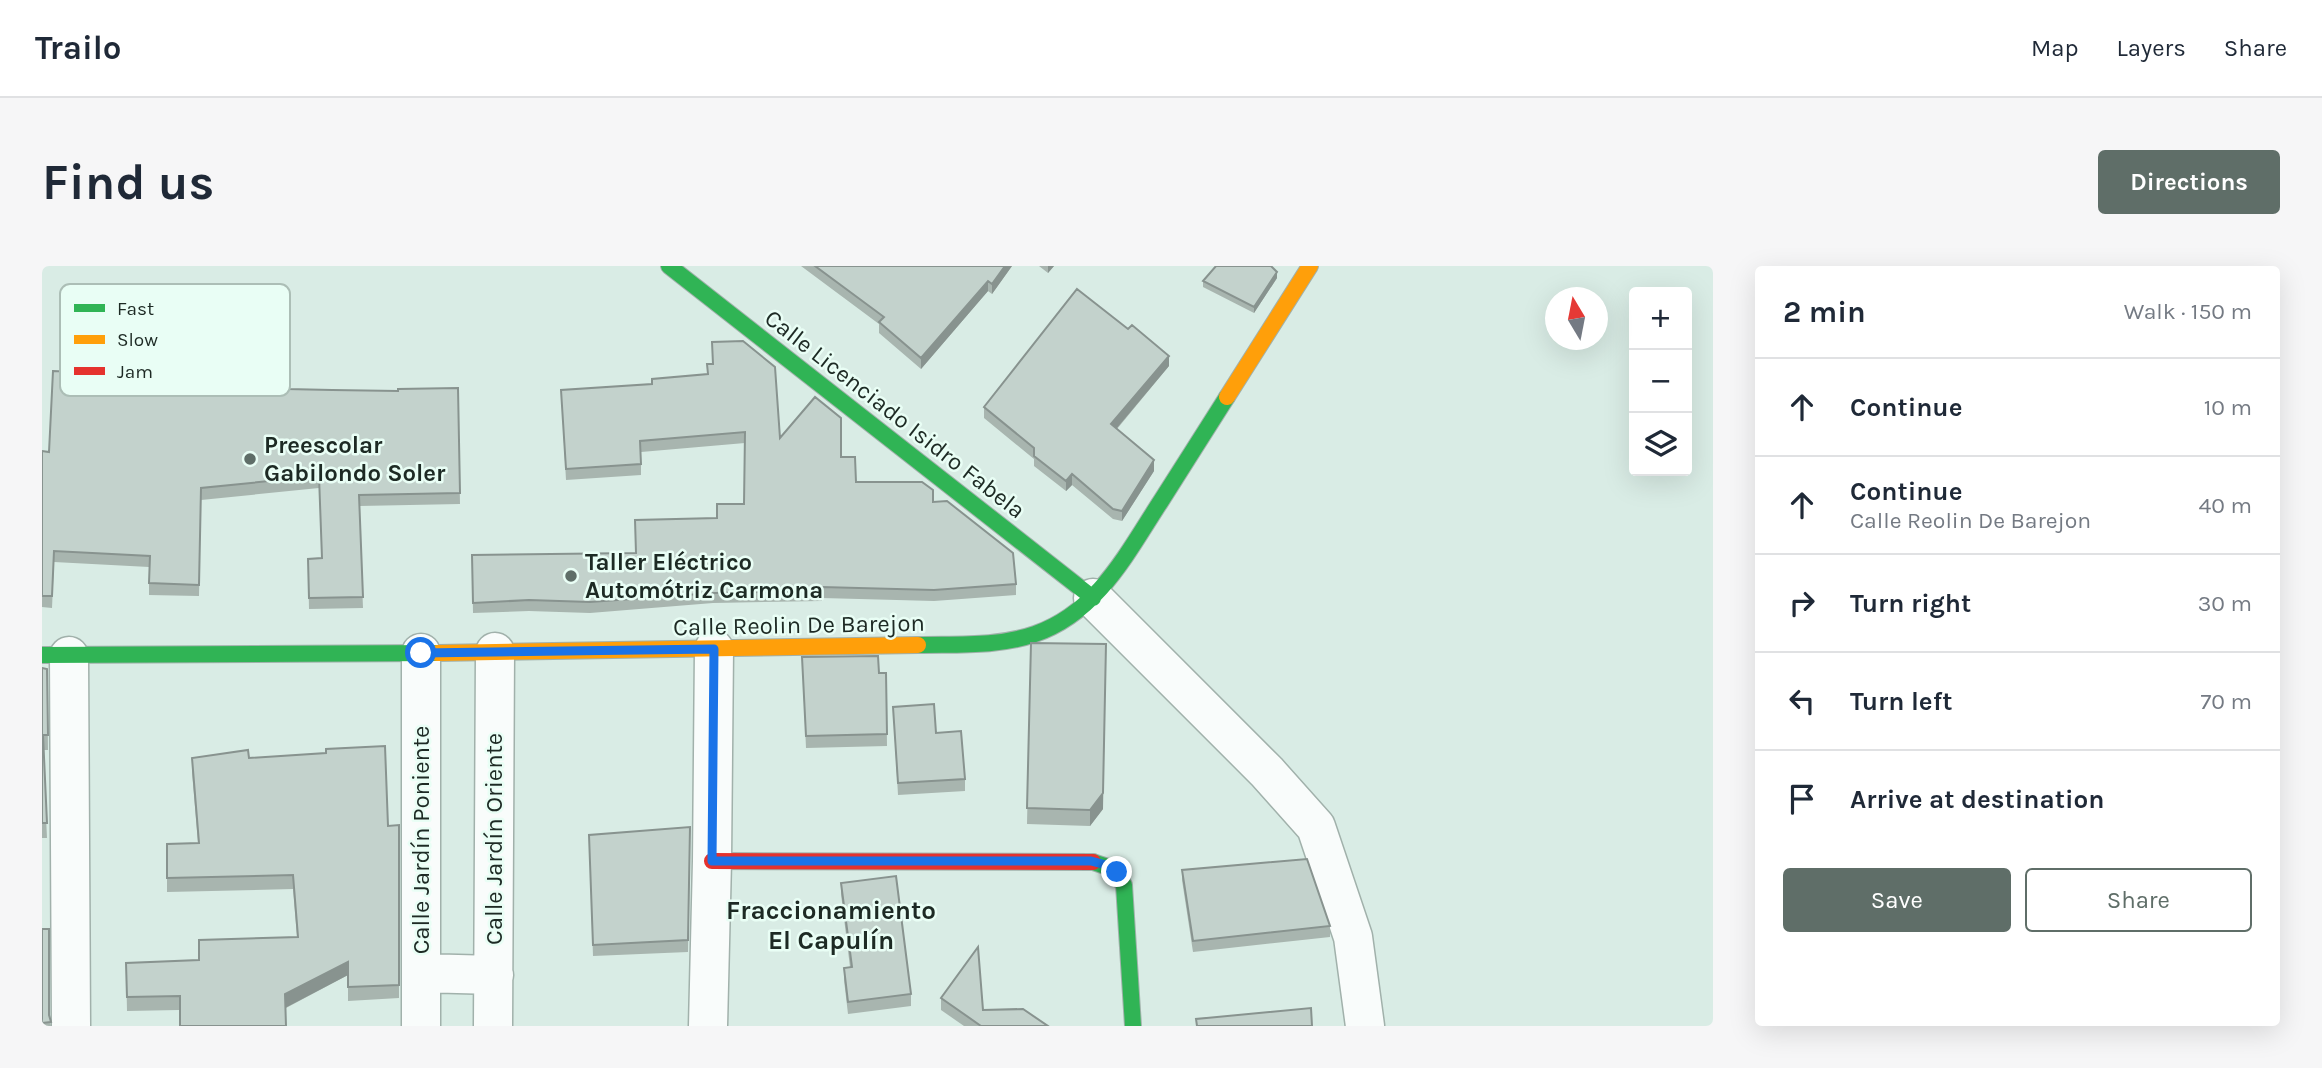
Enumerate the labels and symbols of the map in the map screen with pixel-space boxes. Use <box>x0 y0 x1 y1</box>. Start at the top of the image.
legend <box>60 284 290 396</box>
north arrow <box>1545 287 1608 350</box>
text: Fast <box>117 298 154 320</box>
street label: Calle Licenciado Isidro Fabela <box>759 304 1031 524</box>
text: Slow <box>117 329 158 351</box>
text: Jam <box>117 361 153 383</box>
place label: Preescolar Gabilondo Soler <box>264 431 446 487</box>
marker: Preescolar Gabilondo Soler <box>242 451 258 467</box>
place label: Taller Eléctrico Automótriz Carmona <box>585 548 823 604</box>
marker: Taller Eléctrico Automótriz Carmona <box>563 568 579 584</box>
street label: Calle Reolin De Barejon <box>673 609 925 641</box>
route start <box>405 637 436 668</box>
street label: Calle Jardín Poniente <box>407 726 435 954</box>
street label: Calle Jardín Oriente <box>480 733 508 945</box>
route end <box>1101 856 1132 887</box>
district label: Fraccionamiento El Capulín <box>726 895 936 956</box>

